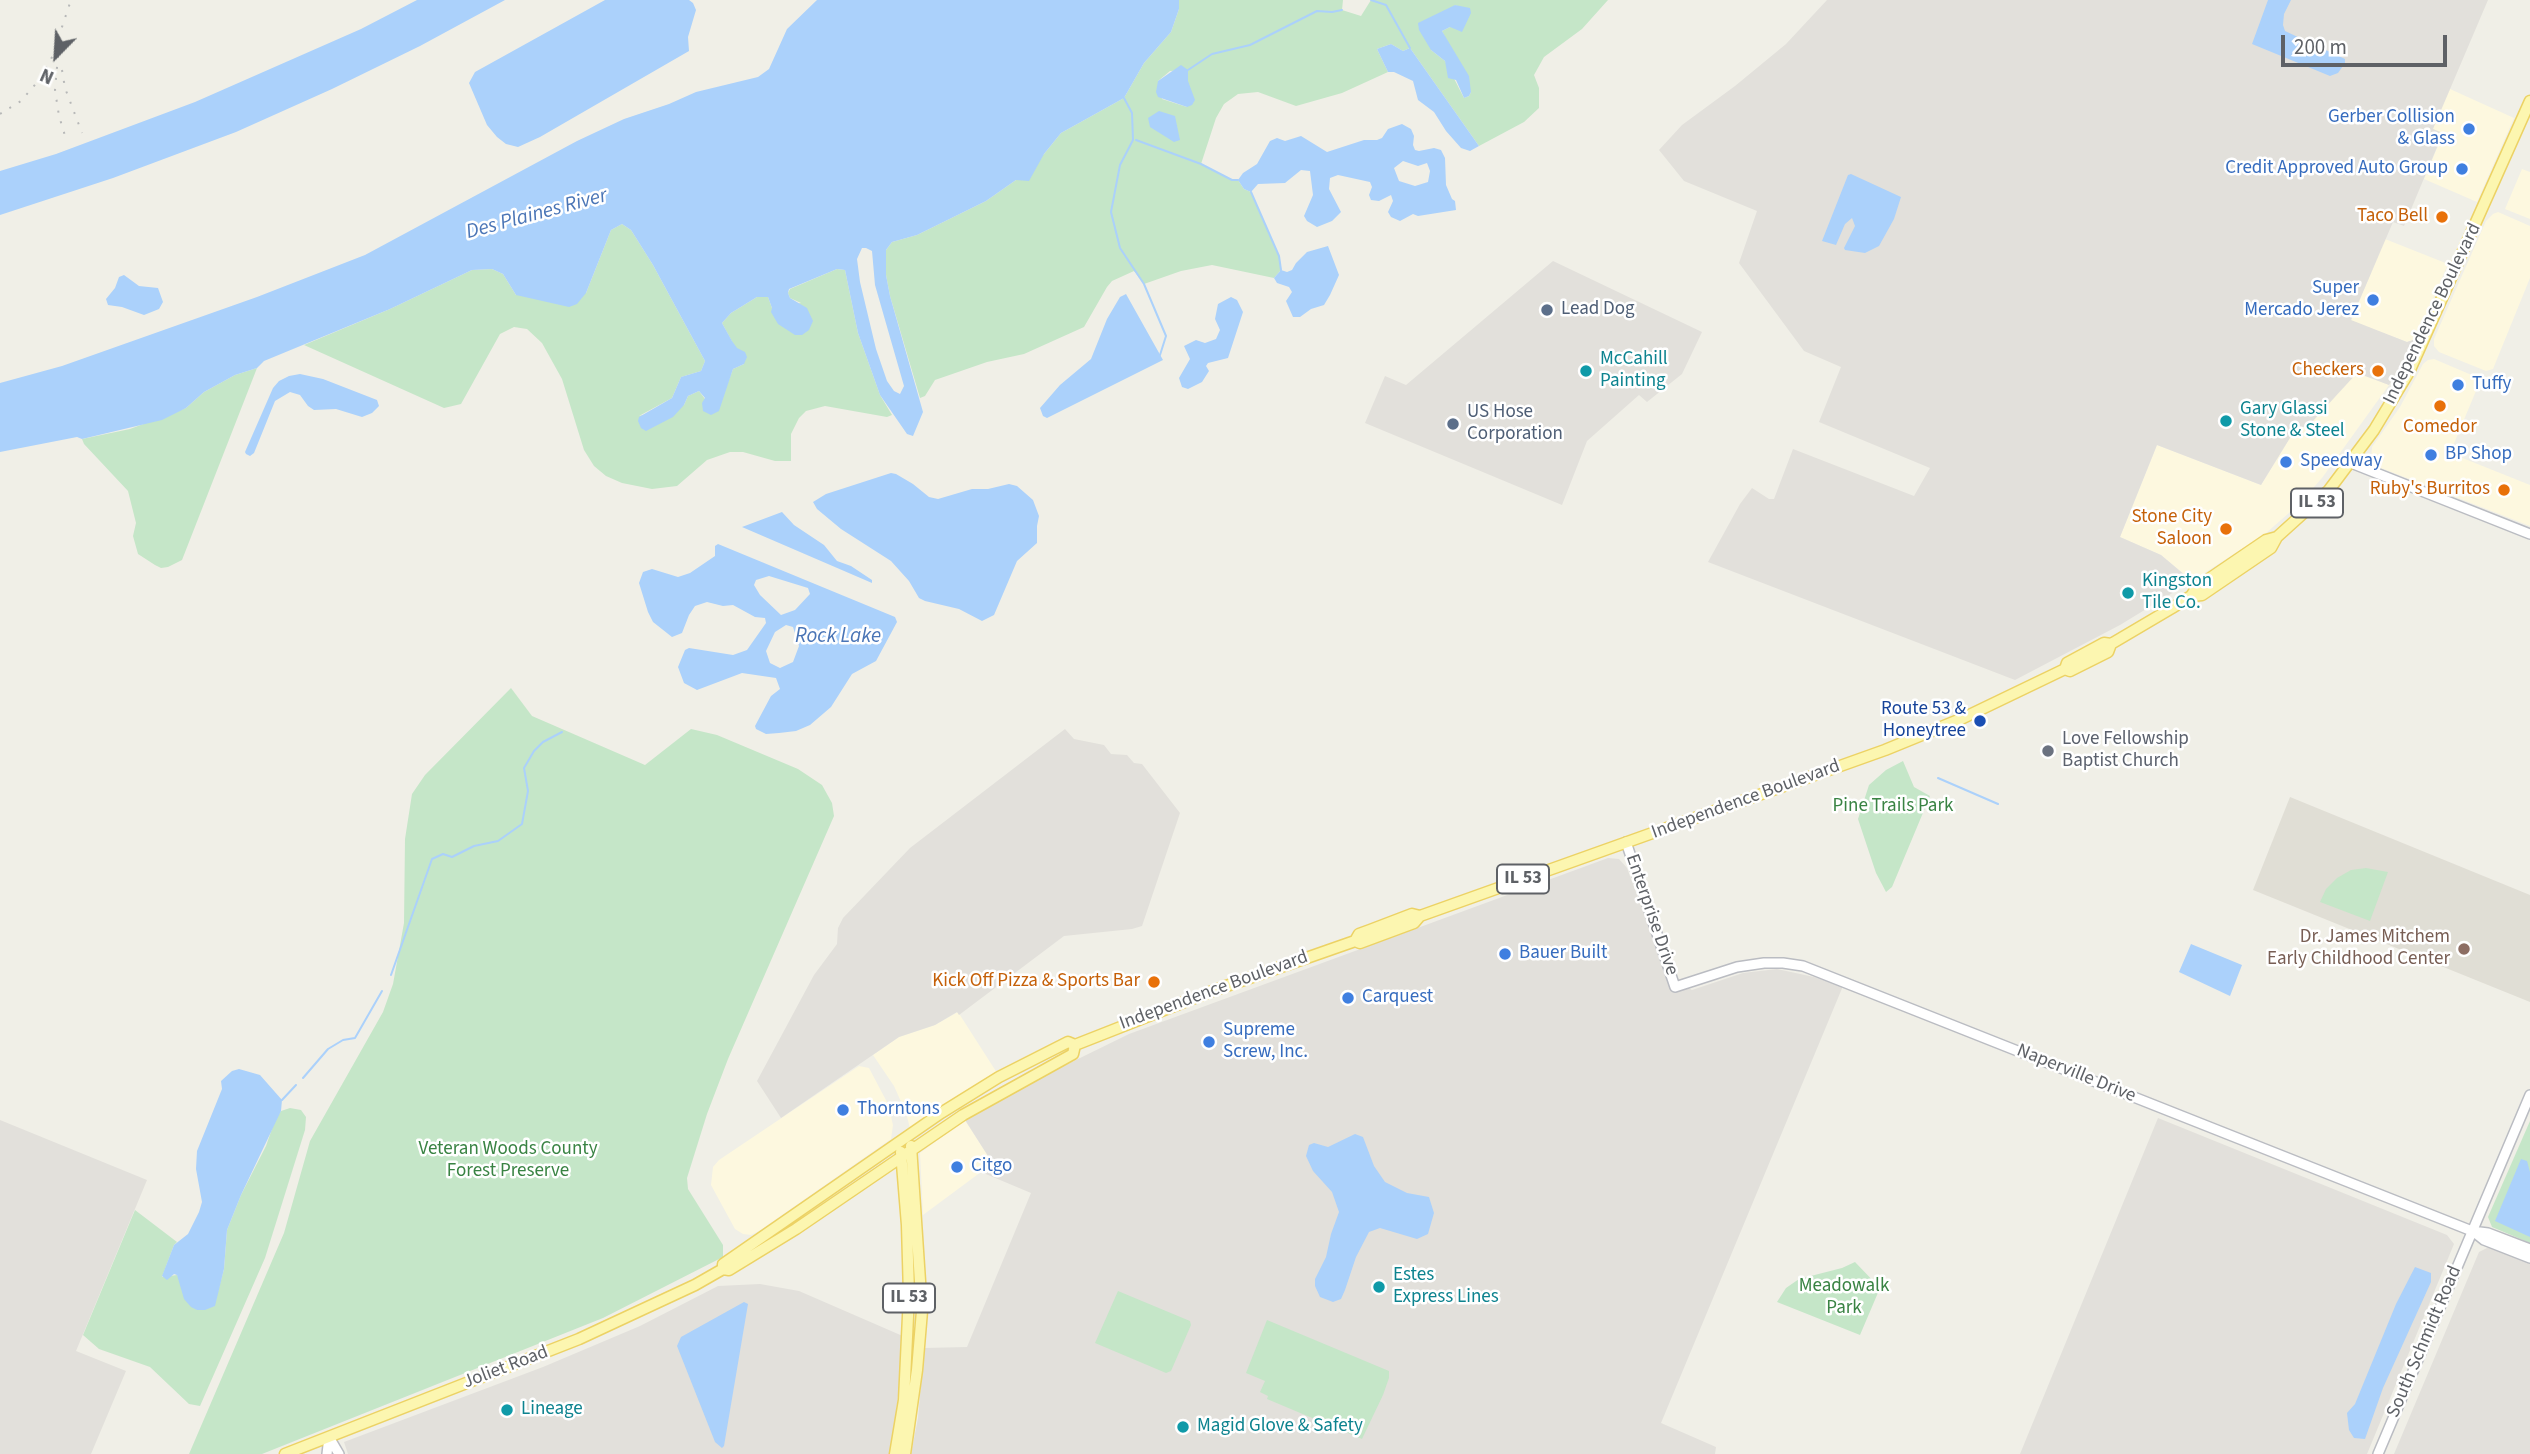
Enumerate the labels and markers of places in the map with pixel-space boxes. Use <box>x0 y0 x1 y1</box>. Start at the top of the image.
place label: Gerber Collision & Glass <box>2328 107 2455 151</box>
marker: Gerber Collision & Glass <box>2461 121 2477 137</box>
place label: Credit Approved Auto Group <box>2225 158 2448 180</box>
marker: Credit Approved Auto Group <box>2454 161 2470 177</box>
place label: Taco Bell <box>2357 206 2428 228</box>
marker: Taco Bell <box>2434 209 2450 225</box>
place label: Super Mercado Jerez <box>2244 278 2359 322</box>
marker: Super Mercado Jerez <box>2365 292 2381 308</box>
place label: Lead Dog <box>1561 299 1635 321</box>
marker: Lead Dog <box>1539 302 1555 318</box>
place label: McCahill Painting <box>1600 349 1668 393</box>
place label: Checkers <box>2292 360 2364 382</box>
marker: McCahill Painting <box>1578 363 1594 379</box>
marker: Checkers <box>2370 363 2386 379</box>
place label: Tuffy <box>2472 374 2511 396</box>
marker: Tuffy <box>2450 377 2466 393</box>
marker: Comedor <box>2432 398 2448 414</box>
place label: Gary Glassi Stone & Steel <box>2240 399 2345 443</box>
place label: US Hose Corporation <box>1467 402 1563 446</box>
marker: Gary Glassi Stone & Steel <box>2218 413 2234 429</box>
marker: US Hose Corporation <box>1445 416 1461 432</box>
place label: Comedor <box>2403 417 2477 439</box>
place label: BP Shop <box>2445 444 2512 466</box>
marker: BP Shop <box>2423 447 2439 463</box>
place label: Speedway <box>2300 451 2382 473</box>
marker: Speedway <box>2278 454 2294 470</box>
place label: Ruby's Burritos <box>2370 479 2490 501</box>
marker: Ruby's Burritos <box>2496 482 2512 498</box>
place label: Stone City Saloon <box>2131 507 2212 551</box>
marker: Stone City Saloon <box>2218 521 2234 537</box>
place label: Kingston Tile Co. <box>2142 571 2212 615</box>
marker: Kingston Tile Co. <box>2120 585 2136 601</box>
place label: Route 53 & Honeytree <box>1881 699 1966 743</box>
marker: Route 53 & Honeytree <box>1972 713 1988 729</box>
place label: Love Fellowship Baptist Church <box>2062 729 2189 773</box>
marker: Love Fellowship Baptist Church <box>2040 743 2056 759</box>
place label: Dr. James Mitchem Early Childhood Center <box>2267 927 2450 971</box>
marker: Dr. James Mitchem Early Childhood Center <box>2456 941 2472 957</box>
place label: Bauer Built <box>1519 943 1607 965</box>
marker: Bauer Built <box>1497 946 1513 962</box>
place label: Kick Off Pizza & Sports Bar <box>932 971 1140 993</box>
marker: Kick Off Pizza & Sports Bar <box>1146 974 1162 990</box>
place label: Carquest <box>1362 987 1433 1009</box>
marker: Carquest <box>1340 990 1356 1006</box>
place label: Supreme Screw, Inc. <box>1223 1020 1308 1064</box>
marker: Supreme Screw, Inc. <box>1201 1034 1217 1050</box>
place label: Thorntons <box>857 1099 940 1121</box>
marker: Thorntons <box>835 1102 851 1118</box>
place label: Citgo <box>971 1156 1012 1178</box>
marker: Citgo <box>949 1159 965 1175</box>
place label: Estes Express Lines <box>1393 1265 1499 1309</box>
marker: Estes Express Lines <box>1371 1279 1387 1295</box>
place label: Lineage <box>521 1399 583 1421</box>
marker: Lineage <box>499 1402 515 1418</box>
place label: Magid Glove & Safety <box>1197 1416 1363 1438</box>
marker: Magid Glove & Safety <box>1175 1419 1191 1435</box>

